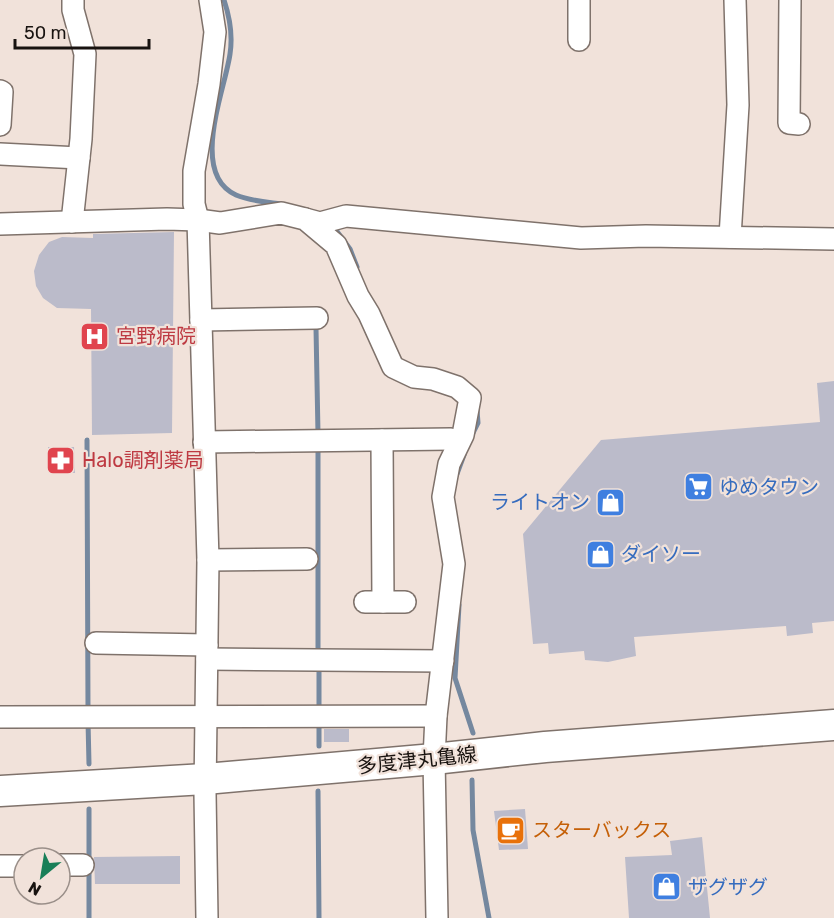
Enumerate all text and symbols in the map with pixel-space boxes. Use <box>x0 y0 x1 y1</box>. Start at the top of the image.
scale bar <box>15 12 148 50</box>
text: 50 m <box>24 22 67 44</box>
hospital icon: 宮野病院 <box>79 320 111 352</box>
place label: 宮野病院 <box>116 324 196 348</box>
pharmacy icon: Halo調剤薬局 <box>45 444 77 476</box>
place label: Halo調剤薬局 <box>82 448 204 472</box>
supermarket icon: ゆめタウン <box>682 471 714 503</box>
place label: ゆめタウン <box>719 475 819 499</box>
shop icon: ライトオン <box>595 486 627 518</box>
place label: ライトオン <box>490 490 590 514</box>
shop icon: ダイソー <box>584 538 616 570</box>
place label: ダイソー <box>621 542 701 566</box>
street label: 多度津丸亀線 <box>356 742 478 778</box>
cafe icon: スターバックス <box>495 814 527 846</box>
place label: スターバックス <box>532 818 671 842</box>
north arrow <box>12 846 72 906</box>
shop icon: ザグザグ <box>651 871 683 903</box>
place label: ザグザグ <box>688 875 768 899</box>
text: N <box>25 877 44 900</box>

